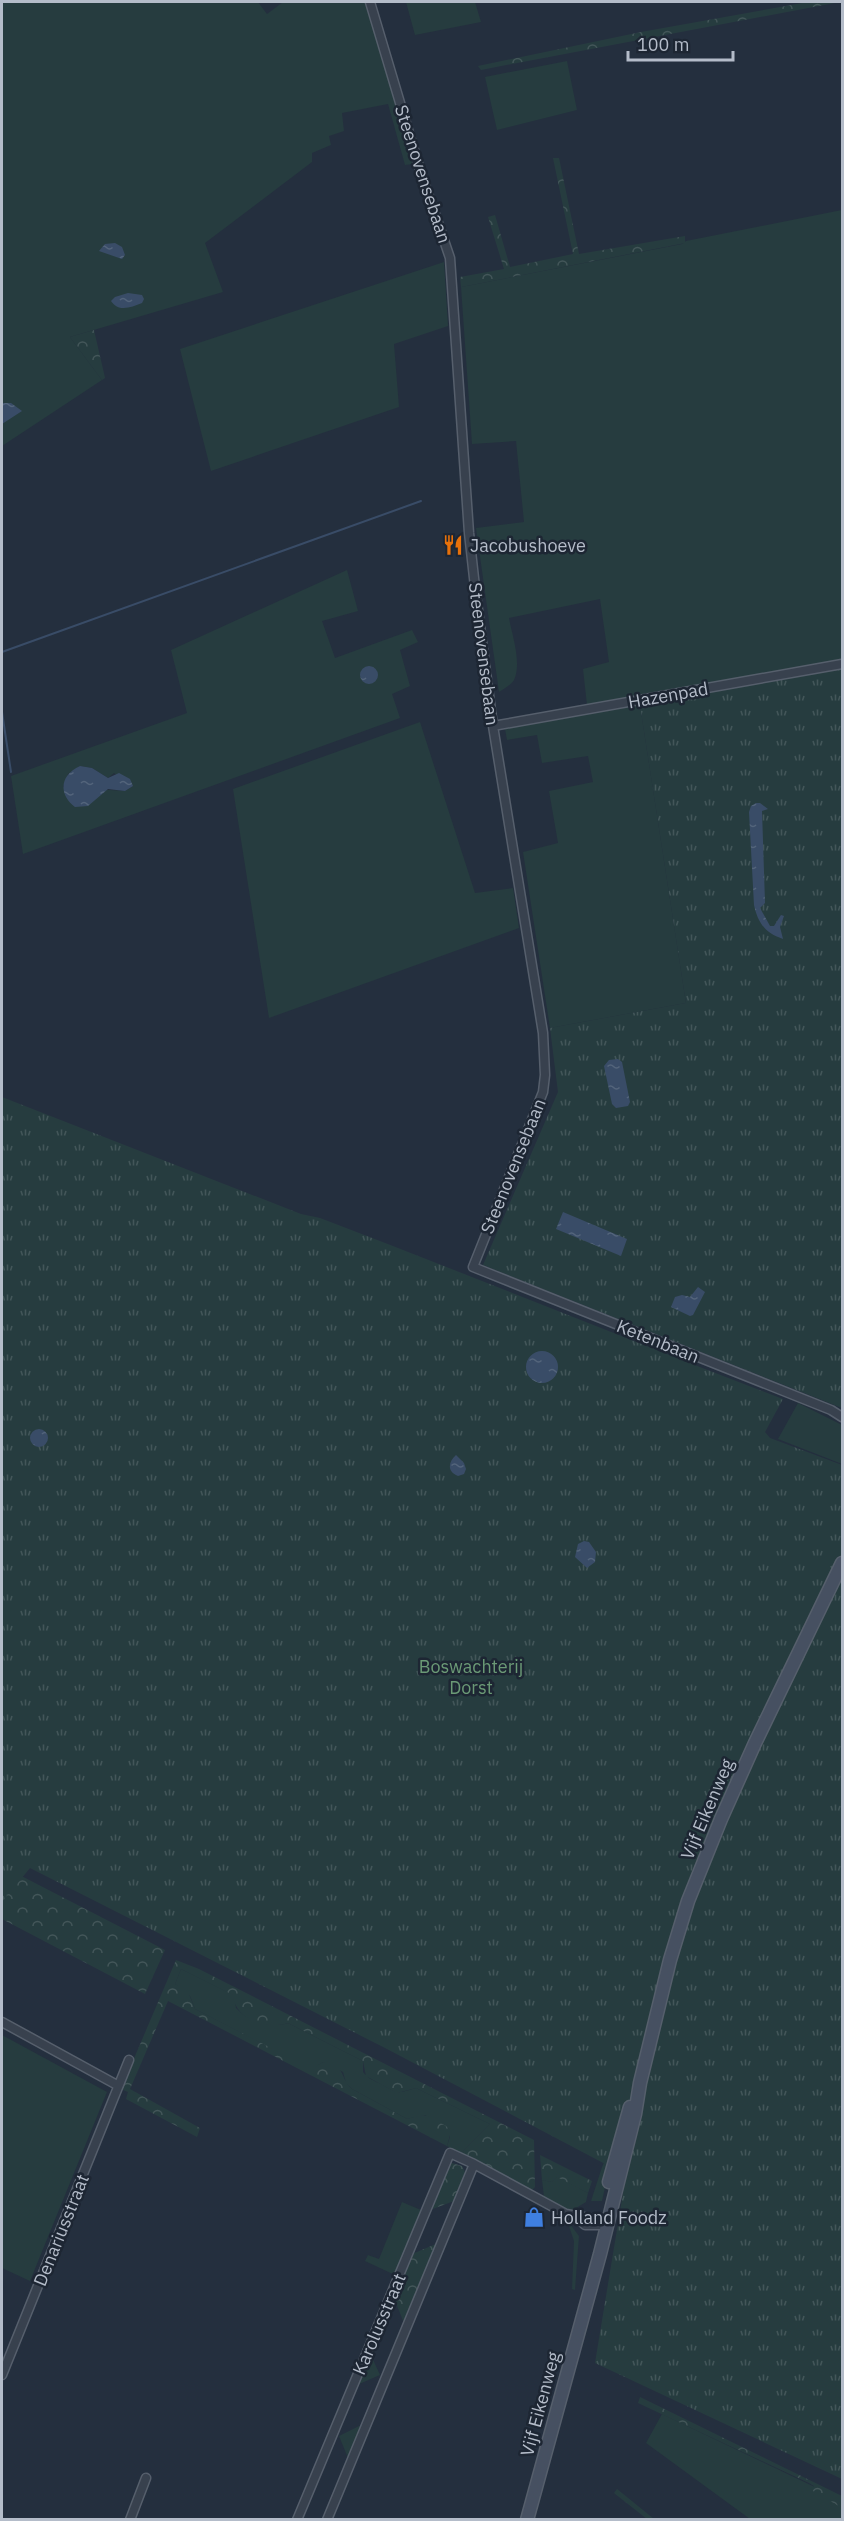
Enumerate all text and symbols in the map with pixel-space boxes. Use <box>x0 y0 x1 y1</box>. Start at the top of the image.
scale bar <box>628 24 733 62</box>
text: 100 m <box>637 33 689 56</box>
street label: Steenovensebaan <box>390 102 456 246</box>
restaurant icon: Jacobushoeve <box>441 533 465 557</box>
place label: Jacobushoeve <box>470 534 586 557</box>
street label: Steenovensebaan <box>464 581 504 727</box>
street label: Hazenpad <box>626 677 710 713</box>
street label: Steenovensebaan <box>475 1095 551 1237</box>
street label: Ketenbaan <box>613 1314 703 1368</box>
park label: Boswachterij Dorst <box>419 1655 523 1699</box>
street label: Vijf Eikenweg <box>675 1755 739 1863</box>
street label: Denariusstraat <box>28 2171 94 2289</box>
shop icon: Holland Foodz <box>522 2205 546 2229</box>
place label: Holland Foodz <box>551 2206 667 2229</box>
street label: Karolusstraat <box>347 2270 411 2378</box>
street label: Vijf Eikenweg <box>515 2349 565 2459</box>

